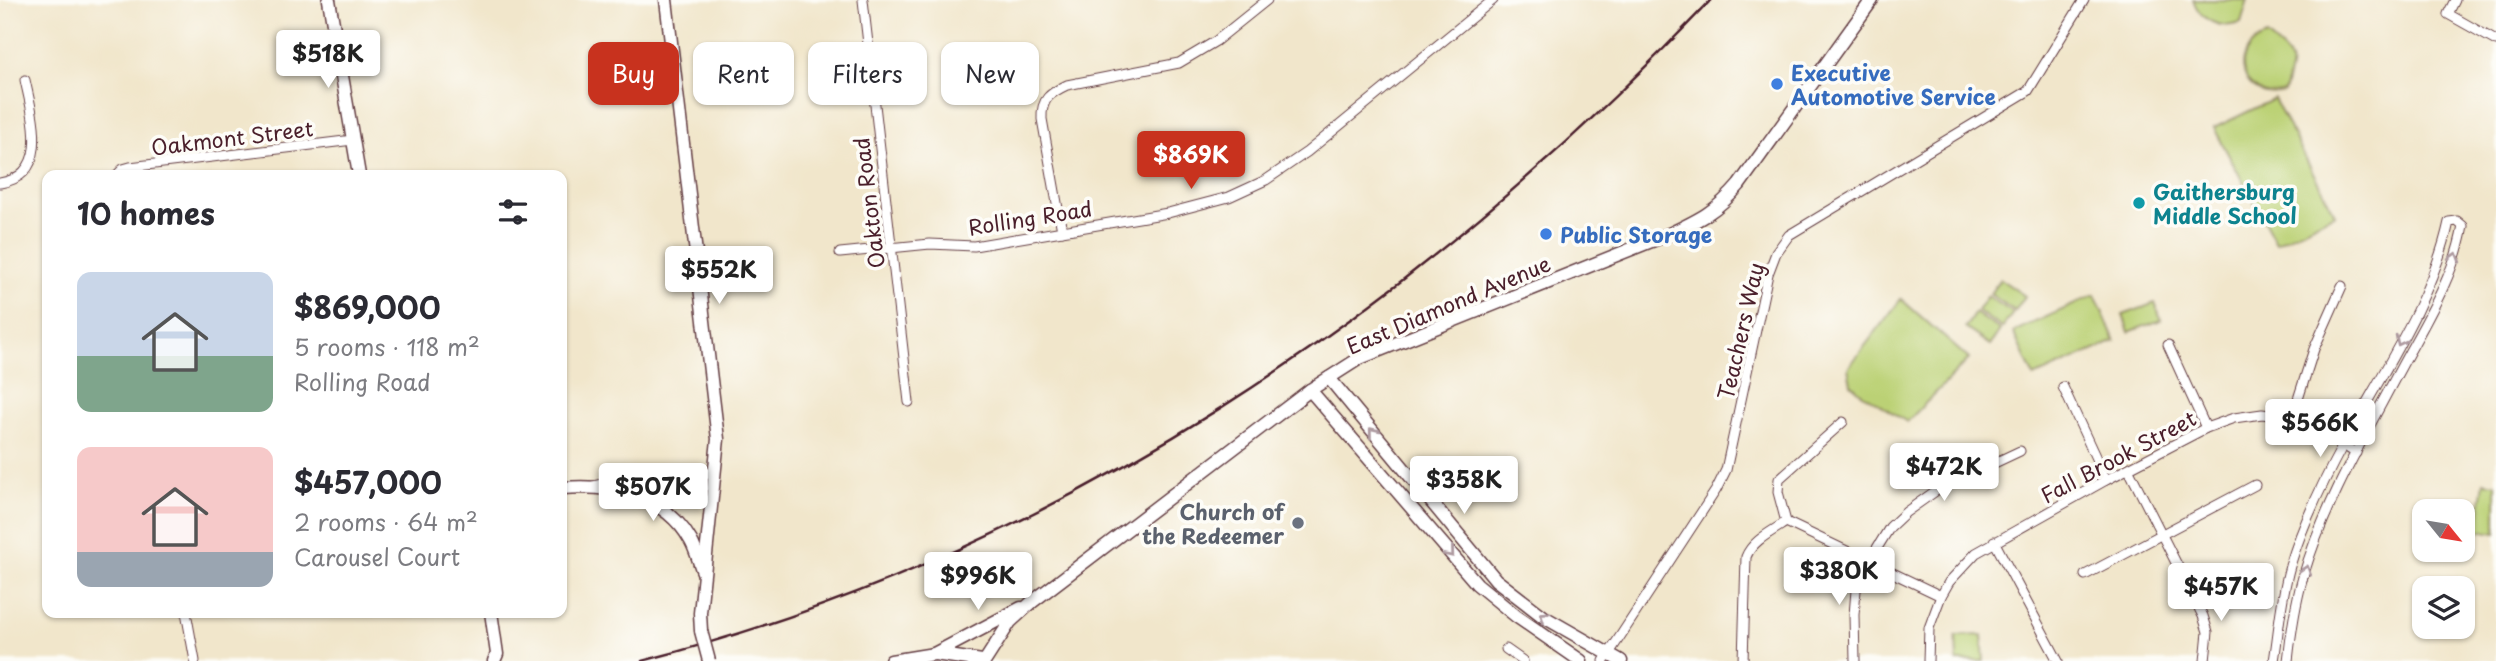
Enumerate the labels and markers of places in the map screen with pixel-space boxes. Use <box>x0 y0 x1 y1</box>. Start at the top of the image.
pin: $518K <box>279 31 377 90</box>
place label: Executive Automotive Service <box>1791 56 1996 112</box>
marker: Executive Automotive Service <box>1769 76 1785 92</box>
pin: $869K <box>1142 132 1240 191</box>
place label: Gaithersburg Middle School <box>2153 175 2297 231</box>
marker: Gaithersburg Middle School <box>2131 195 2147 211</box>
place label: Public Storage <box>1560 218 1712 250</box>
marker: Public Storage <box>1538 226 1554 242</box>
pin: $552K <box>670 246 768 306</box>
pin: $566K <box>2271 400 2369 459</box>
pin: $472K <box>1895 444 1993 503</box>
pin: $358K <box>1415 456 1513 516</box>
pin: $507K <box>604 463 702 523</box>
place label: Church of the Redeemer <box>1142 495 1286 551</box>
marker: Church of the Redeemer <box>1290 515 1306 531</box>
pin: $380K <box>1790 548 1888 607</box>
pin: $996K <box>929 552 1027 612</box>
pin: $457K <box>2172 564 2270 623</box>

